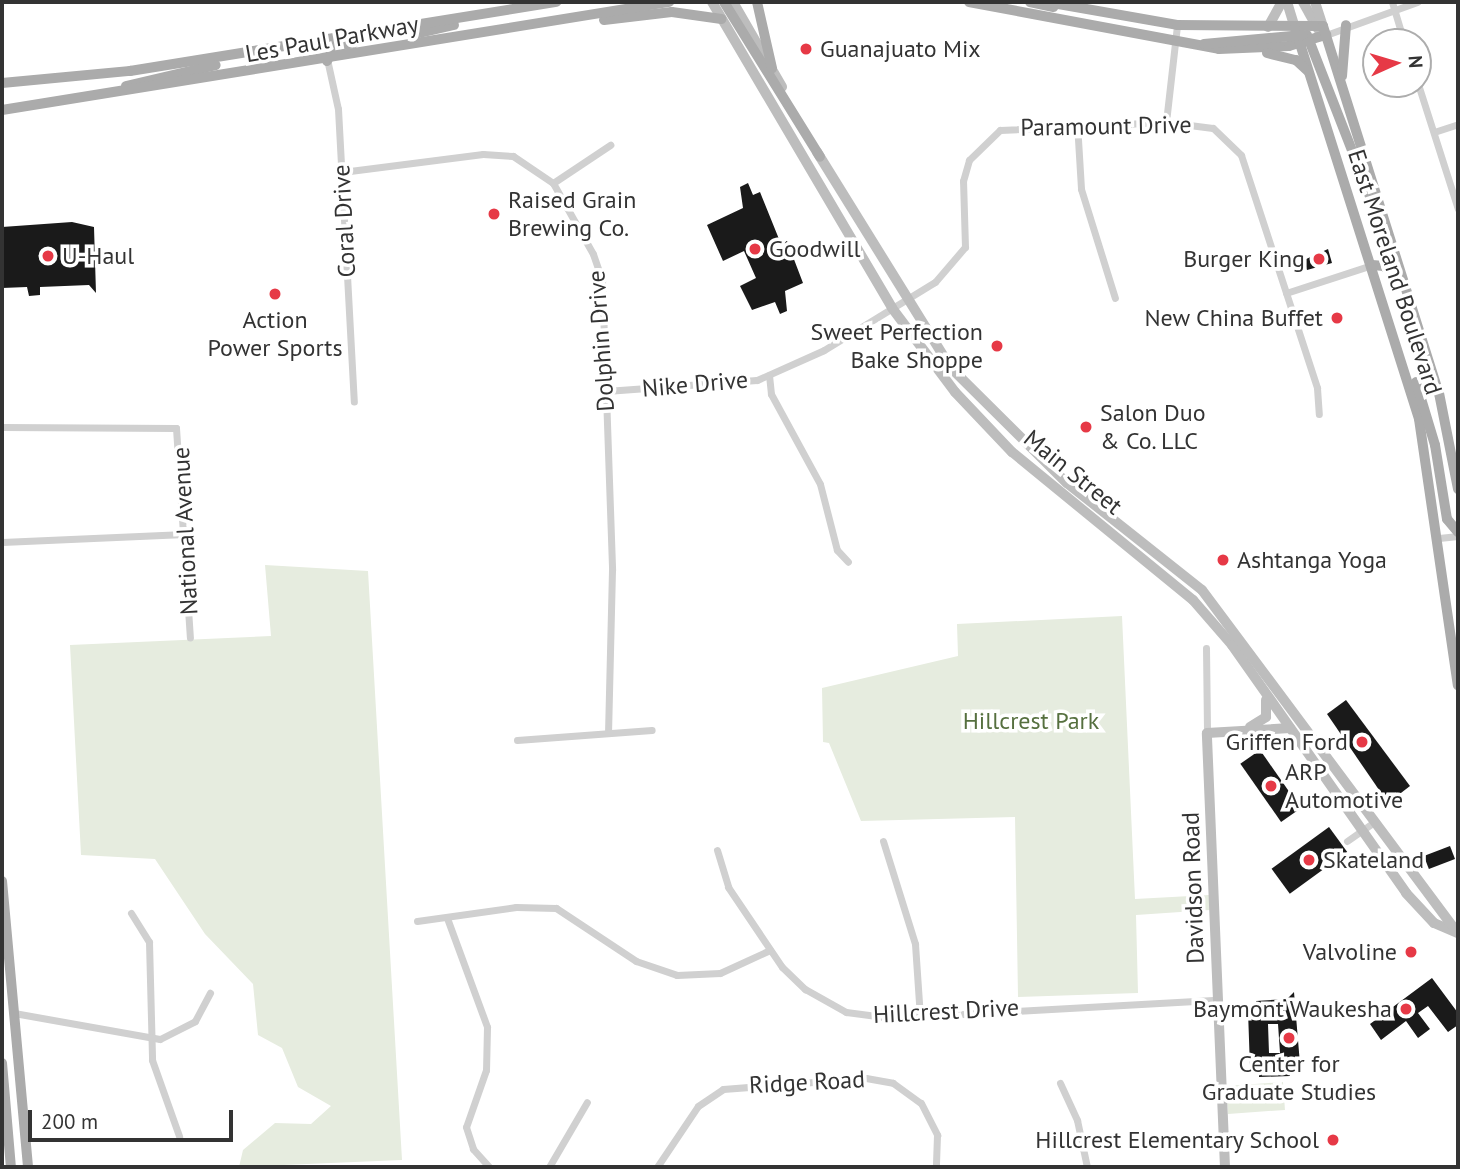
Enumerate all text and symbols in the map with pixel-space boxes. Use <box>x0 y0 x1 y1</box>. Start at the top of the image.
street label: Les Paul Parkway <box>243 10 421 68</box>
north arrow <box>1362 28 1432 98</box>
place label: Guanajuato Mix <box>820 35 981 63</box>
marker: Guanajuato Mix <box>798 41 814 57</box>
text: N <box>1404 55 1428 69</box>
street label: Paramount Drive <box>1020 110 1192 142</box>
street label: East Moreland Boulevard <box>1342 146 1448 398</box>
street label: Coral Drive <box>327 164 361 278</box>
place label: Raised Grain Brewing Co. <box>508 186 636 242</box>
marker: Raised Grain Brewing Co. <box>486 206 502 222</box>
place label: Goodwill <box>769 235 860 263</box>
marker: Goodwill <box>747 241 763 257</box>
place label: U-Haul <box>62 242 134 270</box>
place label: Burger King <box>1183 245 1305 273</box>
marker: U-Haul <box>40 248 56 264</box>
marker: Burger King <box>1311 251 1327 267</box>
street label: Dolphin Drive <box>582 269 620 413</box>
marker: Action Power Sports <box>267 286 283 302</box>
place label: New China Buffet <box>1144 304 1323 332</box>
place label: Action Power Sports <box>208 306 342 362</box>
marker: New China Buffet <box>1329 310 1345 326</box>
place label: Sweet Perfection Bake Shoppe <box>811 318 983 374</box>
marker: Sweet Perfection Bake Shoppe <box>989 338 1005 354</box>
street label: Nike Drive <box>641 365 749 403</box>
place label: Salon Duo & Co. LLC <box>1100 399 1206 455</box>
marker: Salon Duo & Co. LLC <box>1078 419 1094 435</box>
street label: Main Street <box>1018 424 1128 520</box>
street label: National Avenue <box>166 446 204 616</box>
place label: Ashtanga Yoga <box>1237 546 1388 574</box>
marker: Ashtanga Yoga <box>1215 552 1231 568</box>
park label: Hillcrest Park <box>963 707 1099 735</box>
place label: Griffen Ford <box>1226 728 1348 756</box>
marker: Griffen Ford <box>1354 734 1370 750</box>
place label: ARP Automotive <box>1285 758 1403 814</box>
marker: ARP Automotive <box>1263 778 1279 794</box>
street label: Davidson Road <box>1176 812 1210 964</box>
place label: Skateland <box>1323 846 1424 874</box>
marker: Skateland <box>1301 852 1317 868</box>
place label: Valvoline <box>1303 938 1397 966</box>
marker: Valvoline <box>1403 944 1419 960</box>
street label: Hillcrest Drive <box>872 993 1020 1029</box>
place label: Baymont Waukesha <box>1193 995 1392 1023</box>
marker: Baymont Waukesha <box>1398 1001 1414 1017</box>
marker: Center for Graduate Studies <box>1281 1030 1297 1046</box>
place label: Center for Graduate Studies <box>1202 1050 1376 1106</box>
street label: Ridge Road <box>748 1065 866 1099</box>
scale bar <box>32 1096 236 1140</box>
text: 200 m <box>41 1108 98 1135</box>
place label: Hillcrest Elementary School <box>1035 1126 1319 1154</box>
marker: Hillcrest Elementary School <box>1325 1132 1341 1148</box>

